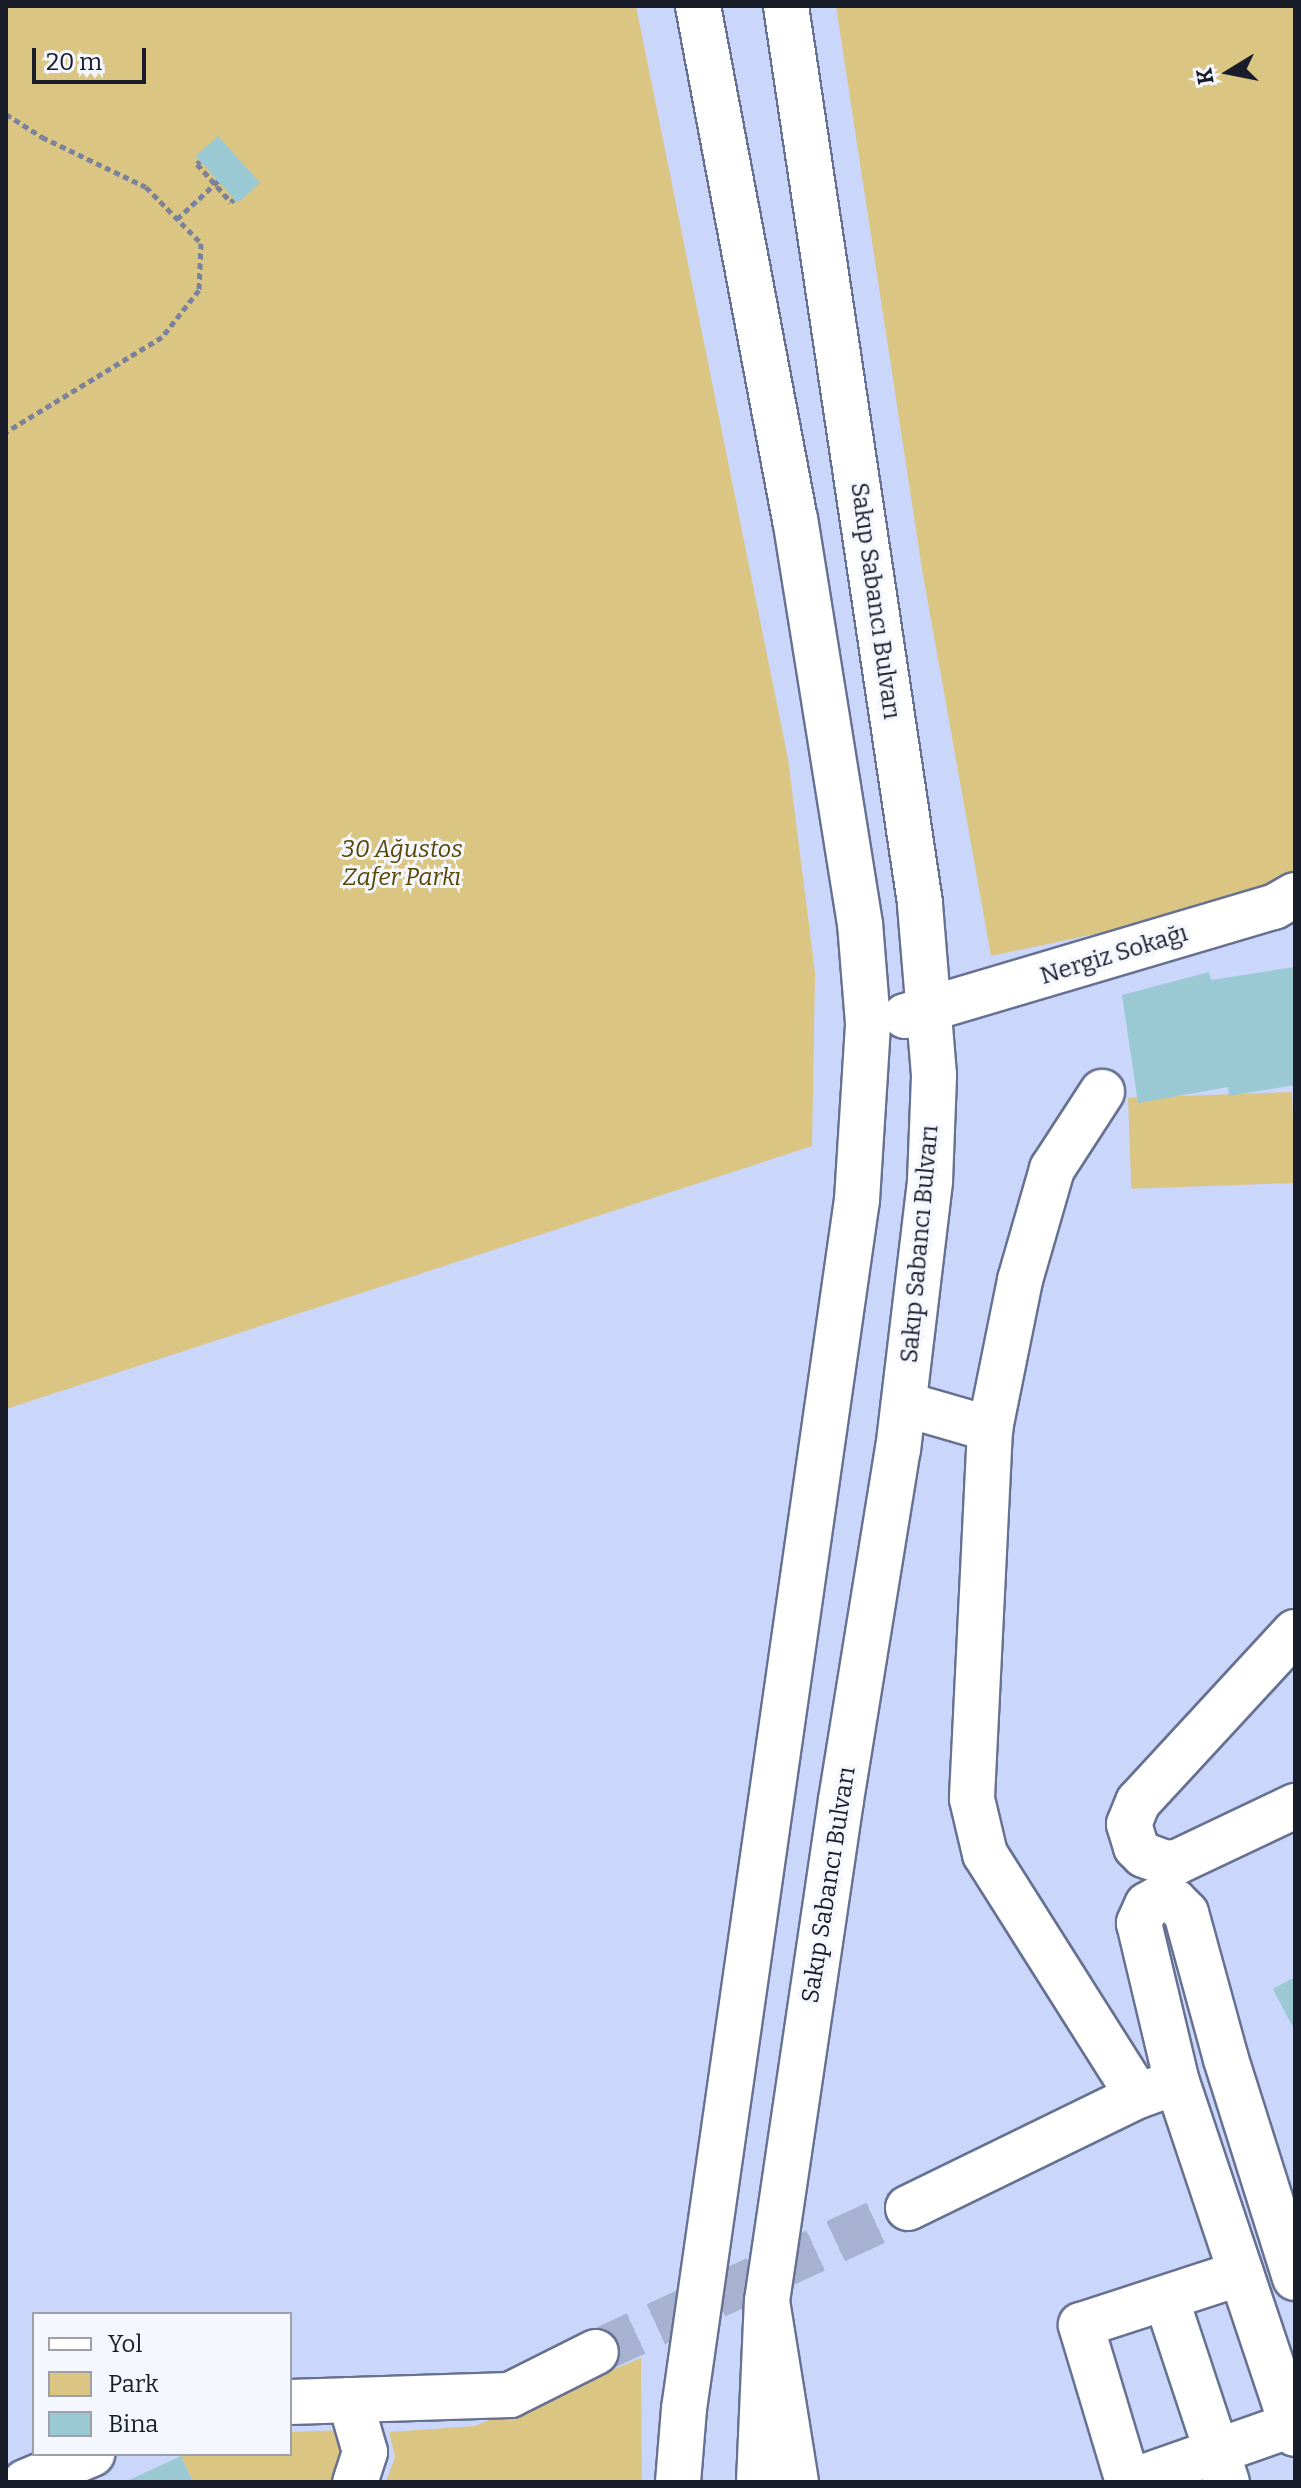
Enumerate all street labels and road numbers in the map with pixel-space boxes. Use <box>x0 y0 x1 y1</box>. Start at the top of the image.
street label: Sakıp Sabancı Bulvarı <box>844 481 906 721</box>
street label: Nergiz Sokağı <box>1037 919 1191 991</box>
street label: Sakıp Sabancı Bulvarı <box>895 1124 945 1364</box>
street label: Sakıp Sabancı Bulvarı <box>796 1765 862 2005</box>

